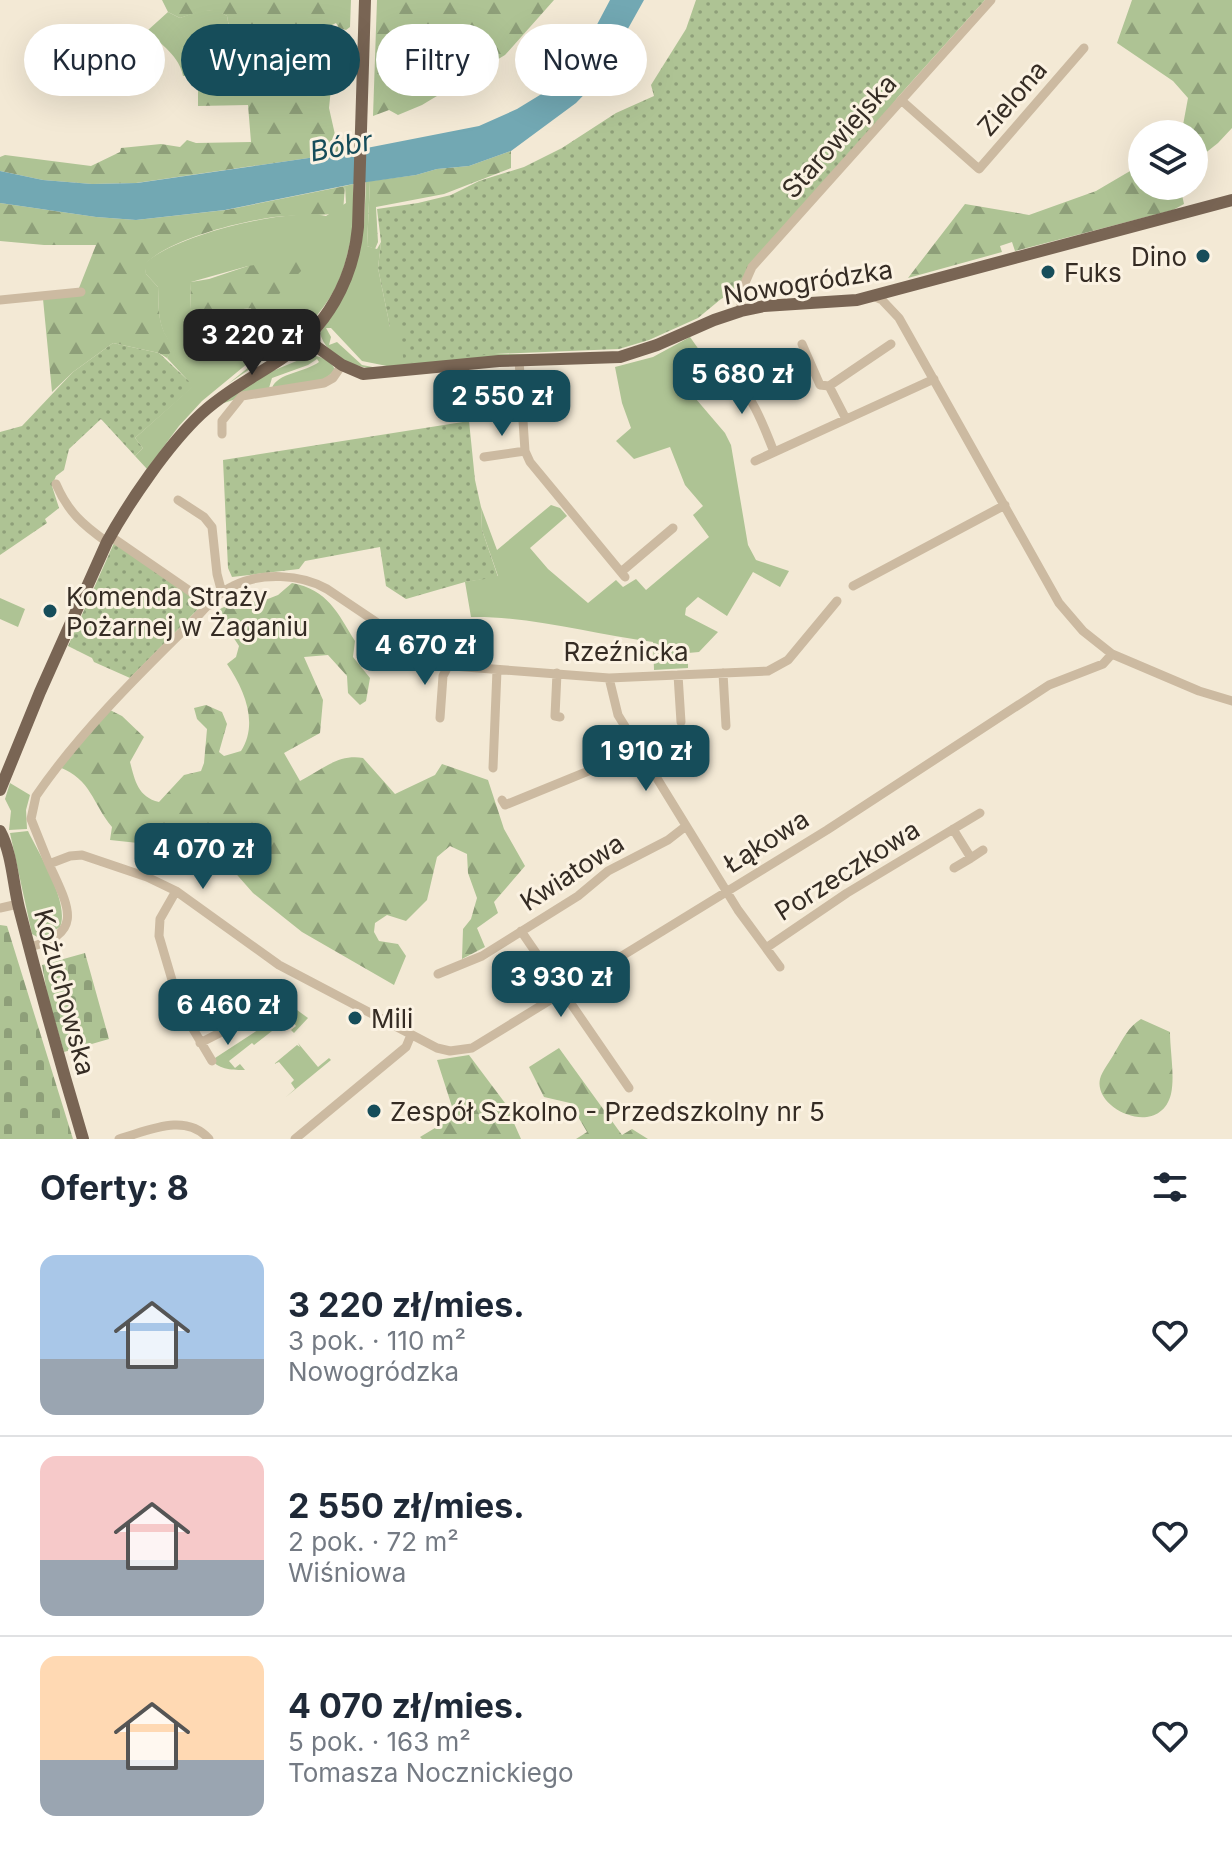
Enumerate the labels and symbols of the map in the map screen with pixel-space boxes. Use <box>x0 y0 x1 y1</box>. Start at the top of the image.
street label: Zielona <box>971 54 1053 142</box>
street label: Starowiejska <box>775 68 903 204</box>
water label: Bóbr <box>307 123 376 169</box>
place label: Dino <box>1131 241 1187 272</box>
marker: Dino <box>1194 247 1212 265</box>
street label: Nowogródzka <box>721 253 895 311</box>
place label: Fuks <box>1064 257 1122 288</box>
marker: Fuks <box>1039 263 1057 281</box>
pin: 3 220 zł <box>169 309 335 377</box>
pin: 5 680 zł <box>659 348 825 416</box>
pin: 2 550 zł <box>419 370 585 438</box>
place label: Komenda Straży Pożarnej w Żaganiu <box>66 581 308 642</box>
marker: Komenda Straży Pożarnej w Żaganiu <box>41 602 59 620</box>
pin: 4 670 zł <box>342 619 508 687</box>
street label: Rzeźnicka <box>563 636 689 667</box>
pin: 1 910 zł <box>563 725 729 793</box>
street label: Łąkowa <box>718 803 814 879</box>
street label: Porzeczkowa <box>769 813 925 927</box>
pin: 4 070 zł <box>120 823 286 891</box>
street label: Kwiatowa <box>514 827 630 917</box>
street label: Kożuchowska <box>28 906 102 1078</box>
pin: 3 930 zł <box>478 951 644 1019</box>
pin: 6 460 zł <box>145 979 311 1047</box>
place label: Mili <box>371 1003 413 1034</box>
marker: Mili <box>346 1009 364 1027</box>
place label: Zespół Szkolno - Przedszkolny nr 5 <box>390 1096 825 1127</box>
marker: Zespół Szkolno - Przedszkolny nr 5 <box>365 1102 383 1120</box>

